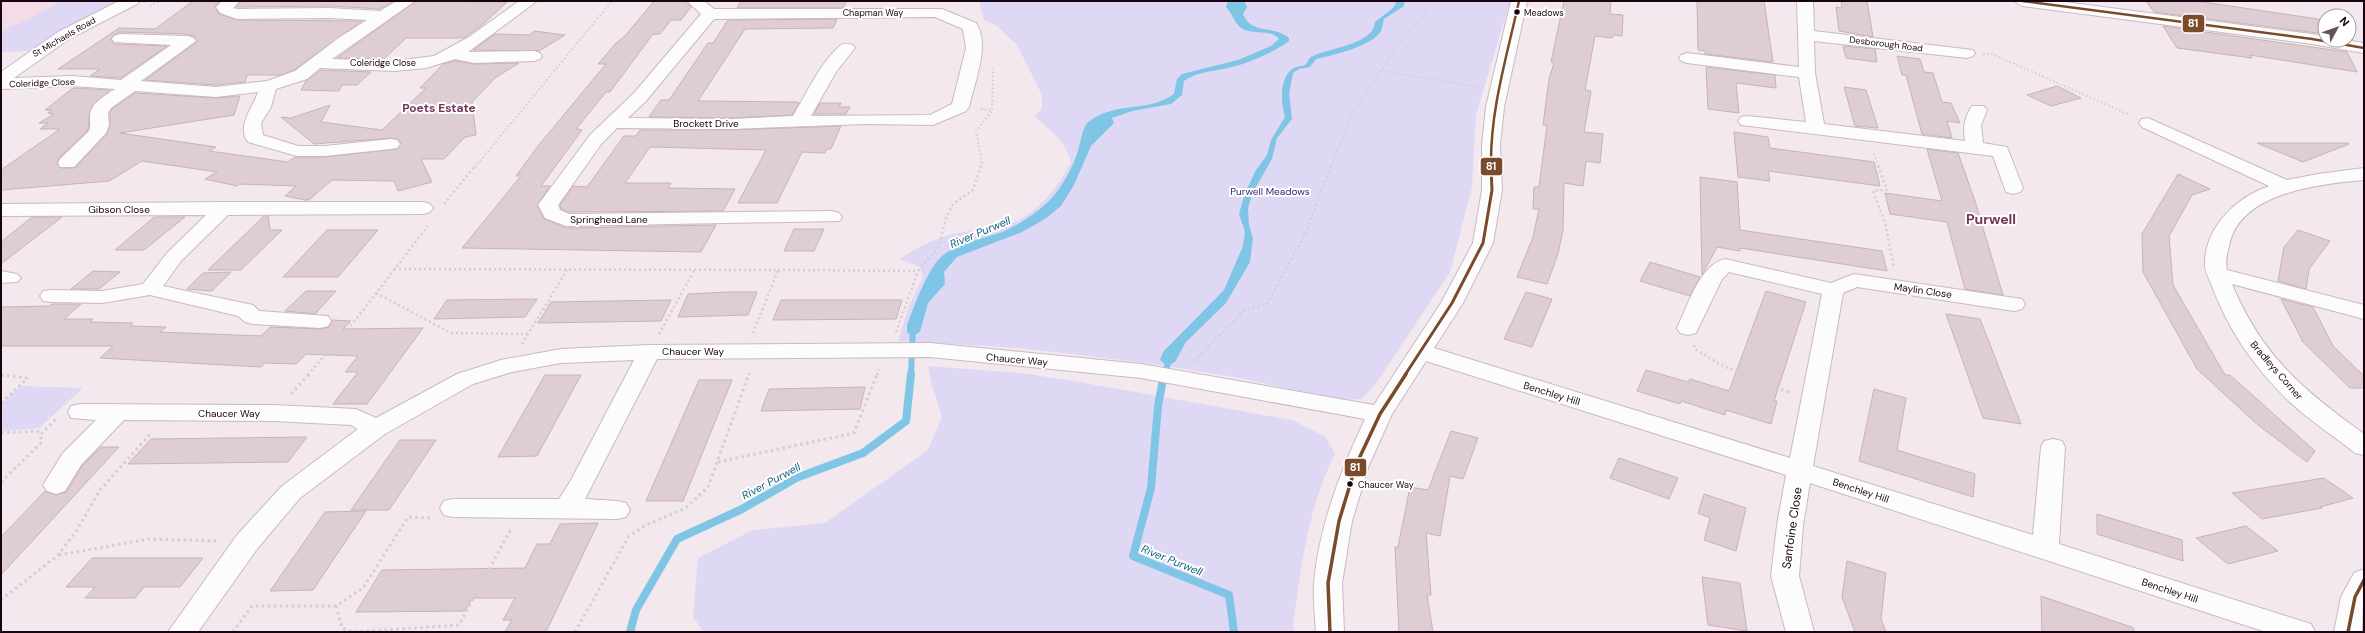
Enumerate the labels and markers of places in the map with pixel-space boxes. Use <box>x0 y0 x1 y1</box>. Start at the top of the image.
marker: Meadows <box>1512 7 1522 17</box>
place label: Meadows <box>1524 7 1564 19</box>
marker: Chaucer Way <box>1345 479 1355 489</box>
place label: Chaucer Way <box>1358 479 1414 491</box>

